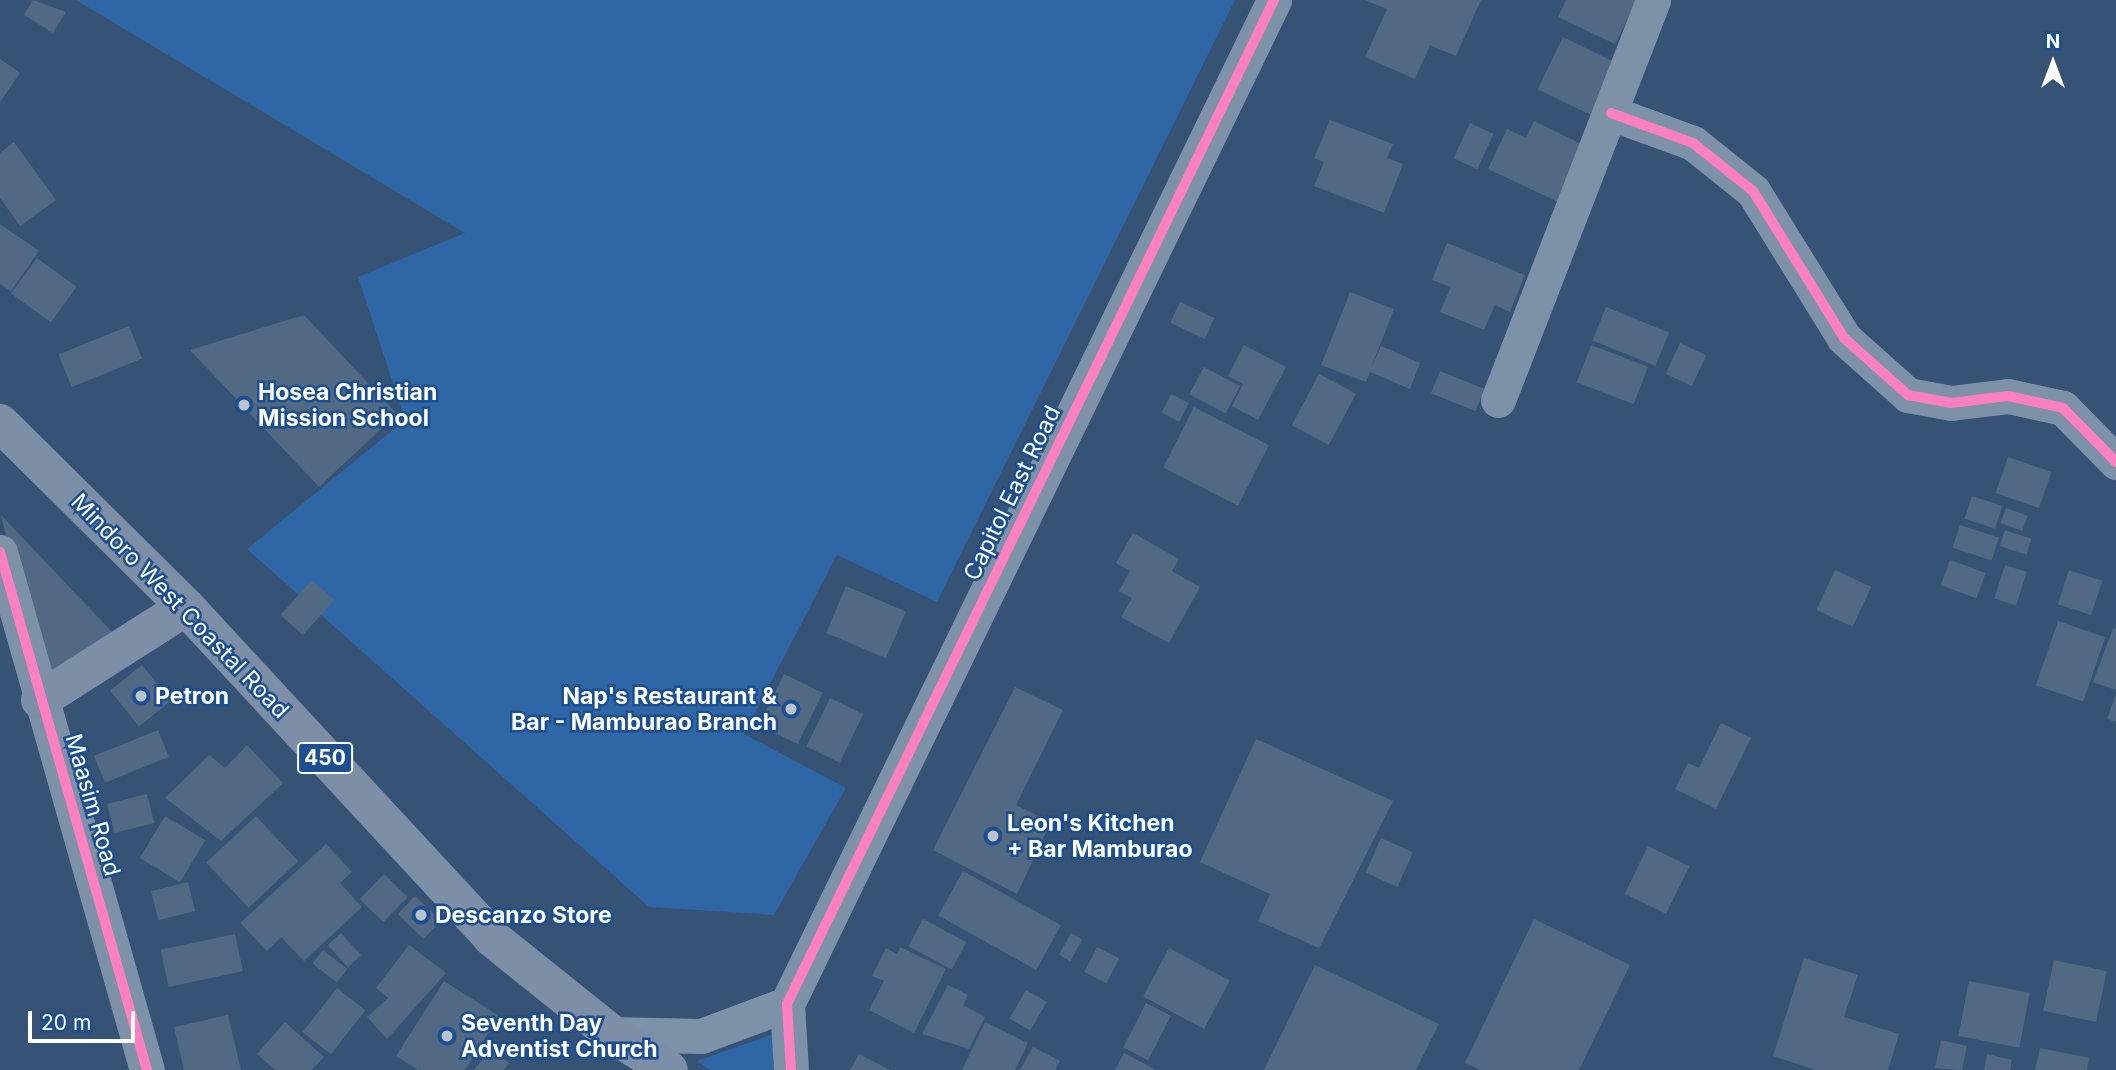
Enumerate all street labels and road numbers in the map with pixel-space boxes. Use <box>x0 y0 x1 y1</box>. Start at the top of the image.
street label: Capitol East Road <box>958 401 1066 585</box>
street label: Mindoro West Coastal Road <box>65 488 295 724</box>
street label: Maasim Road <box>60 731 126 879</box>
road number: 450 <box>297 740 353 776</box>

